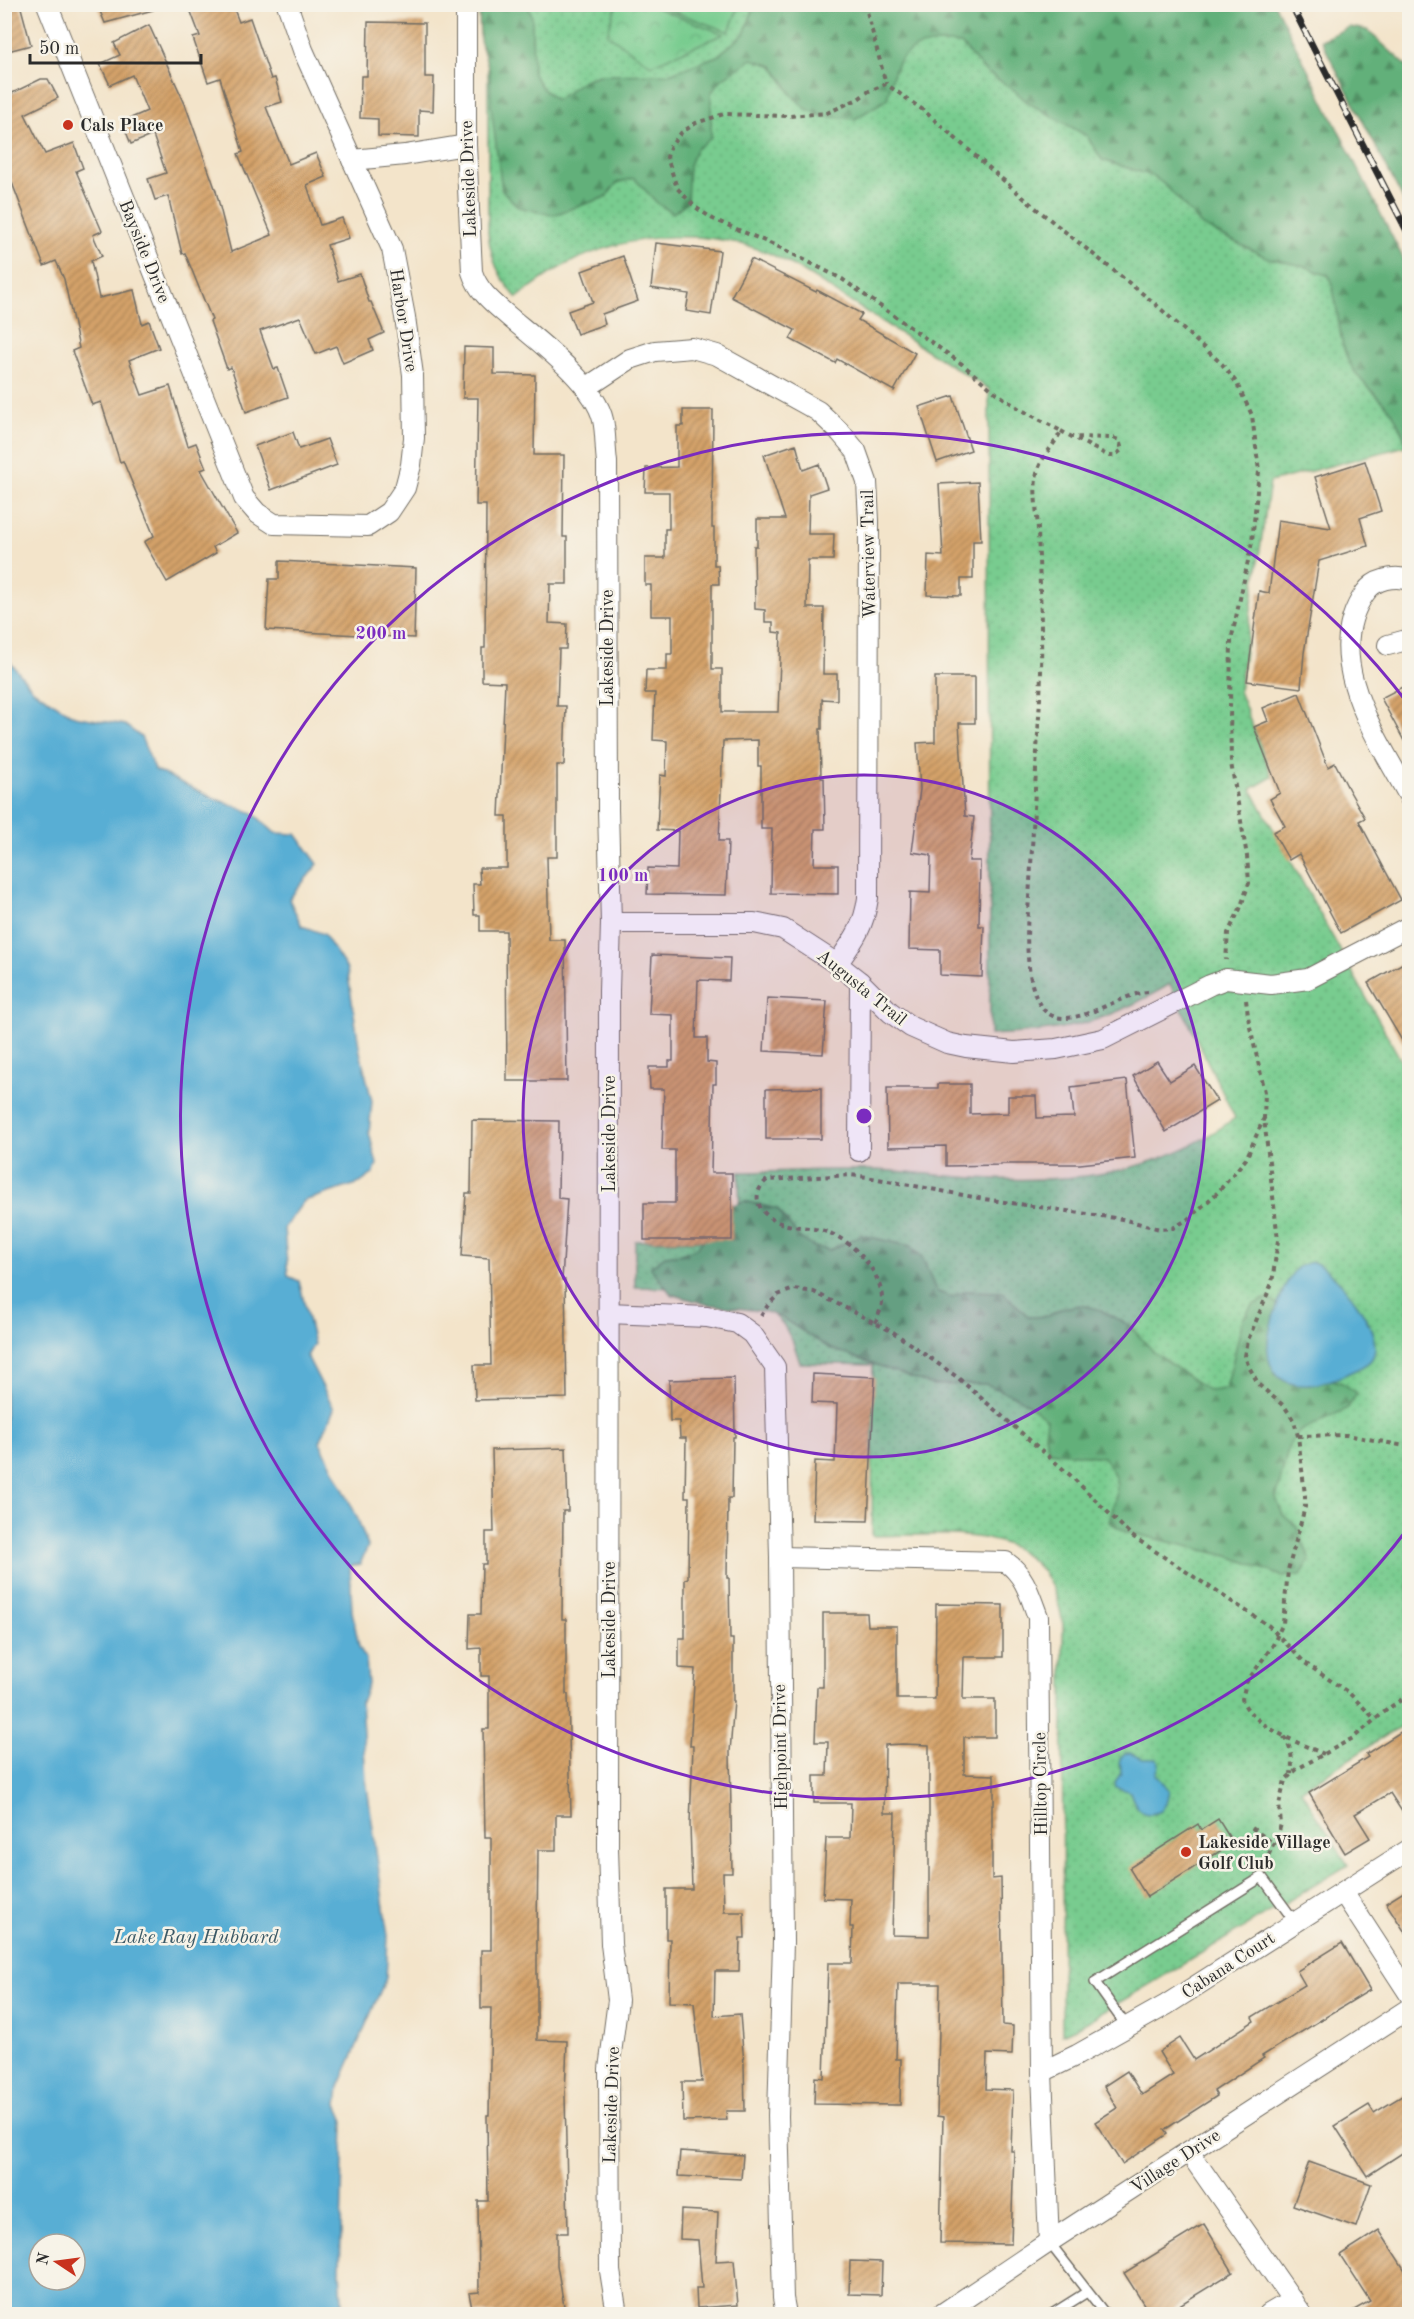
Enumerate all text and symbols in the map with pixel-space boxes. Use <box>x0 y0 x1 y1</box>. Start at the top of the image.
scale bar <box>30 27 201 65</box>
text: 50 m <box>39 40 79 58</box>
place label: Cals Place <box>80 117 164 135</box>
marker: Cals Place <box>61 118 75 132</box>
street label: Lakeside Drive <box>458 120 480 238</box>
street label: Bayside Drive <box>115 197 173 305</box>
street label: Harbor Drive <box>386 267 420 373</box>
street label: Waterview Trail <box>859 489 879 619</box>
street label: Lakeside Drive <box>599 589 617 707</box>
text: 200 m <box>356 625 406 643</box>
text: 100 m <box>598 867 648 885</box>
street label: Augusta Trail <box>813 946 910 1029</box>
street label: Lakeside Drive <box>601 1075 619 1193</box>
centre of rings <box>854 1106 874 1126</box>
street label: Lakeside Drive <box>601 1561 619 1679</box>
street label: Highpoint Drive <box>771 1684 791 1810</box>
street label: Hilltop Circle <box>1031 1732 1051 1836</box>
place label: Lakeside Village Golf Club <box>1198 1834 1331 1873</box>
marker: Lakeside Village Golf Club <box>1179 1845 1193 1859</box>
water label: Lake Ray Hubbard <box>112 1928 279 1948</box>
street label: Cabana Court <box>1179 1929 1278 2003</box>
street label: Lakeside Drive <box>601 2046 623 2164</box>
street label: Village Drive <box>1128 2126 1224 2197</box>
north arrow <box>27 2232 87 2292</box>
text: N <box>35 2251 54 2267</box>

